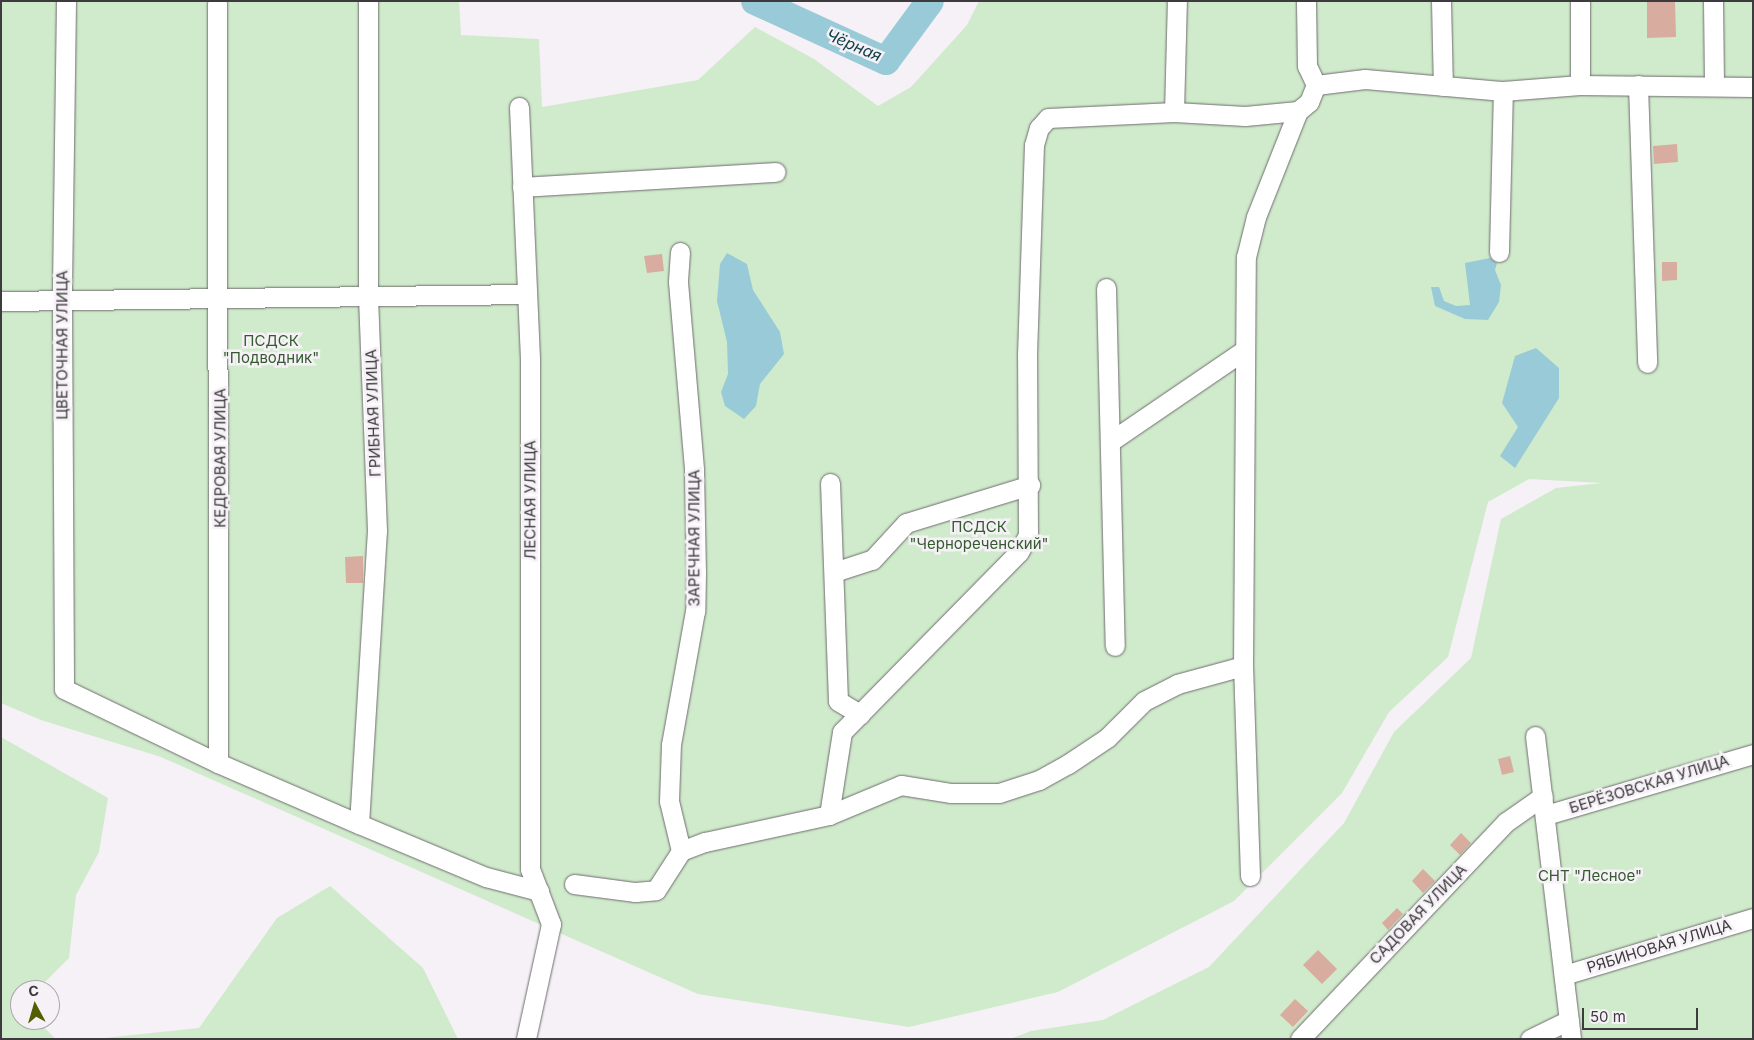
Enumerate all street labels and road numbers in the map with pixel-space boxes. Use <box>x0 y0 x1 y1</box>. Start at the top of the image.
street label: ЦВЕТОЧНАЯ УЛИЦА <box>53 270 71 420</box>
street label: ГРИБНАЯ УЛИЦА <box>362 349 384 477</box>
street label: КЕДРОВАЯ УЛИЦА <box>211 388 229 528</box>
street label: ЛЕСНАЯ УЛИЦА <box>521 440 539 560</box>
street label: ЗАРЕЧНАЯ УЛИЦА <box>685 469 703 607</box>
street label: БЕРЁЗОВСКАЯ УЛИЦА <box>1567 751 1731 817</box>
street label: САДОВАЯ УЛИЦА <box>1366 860 1470 968</box>
street label: РЯБИНОВАЯ УЛИЦА <box>1585 915 1733 977</box>

